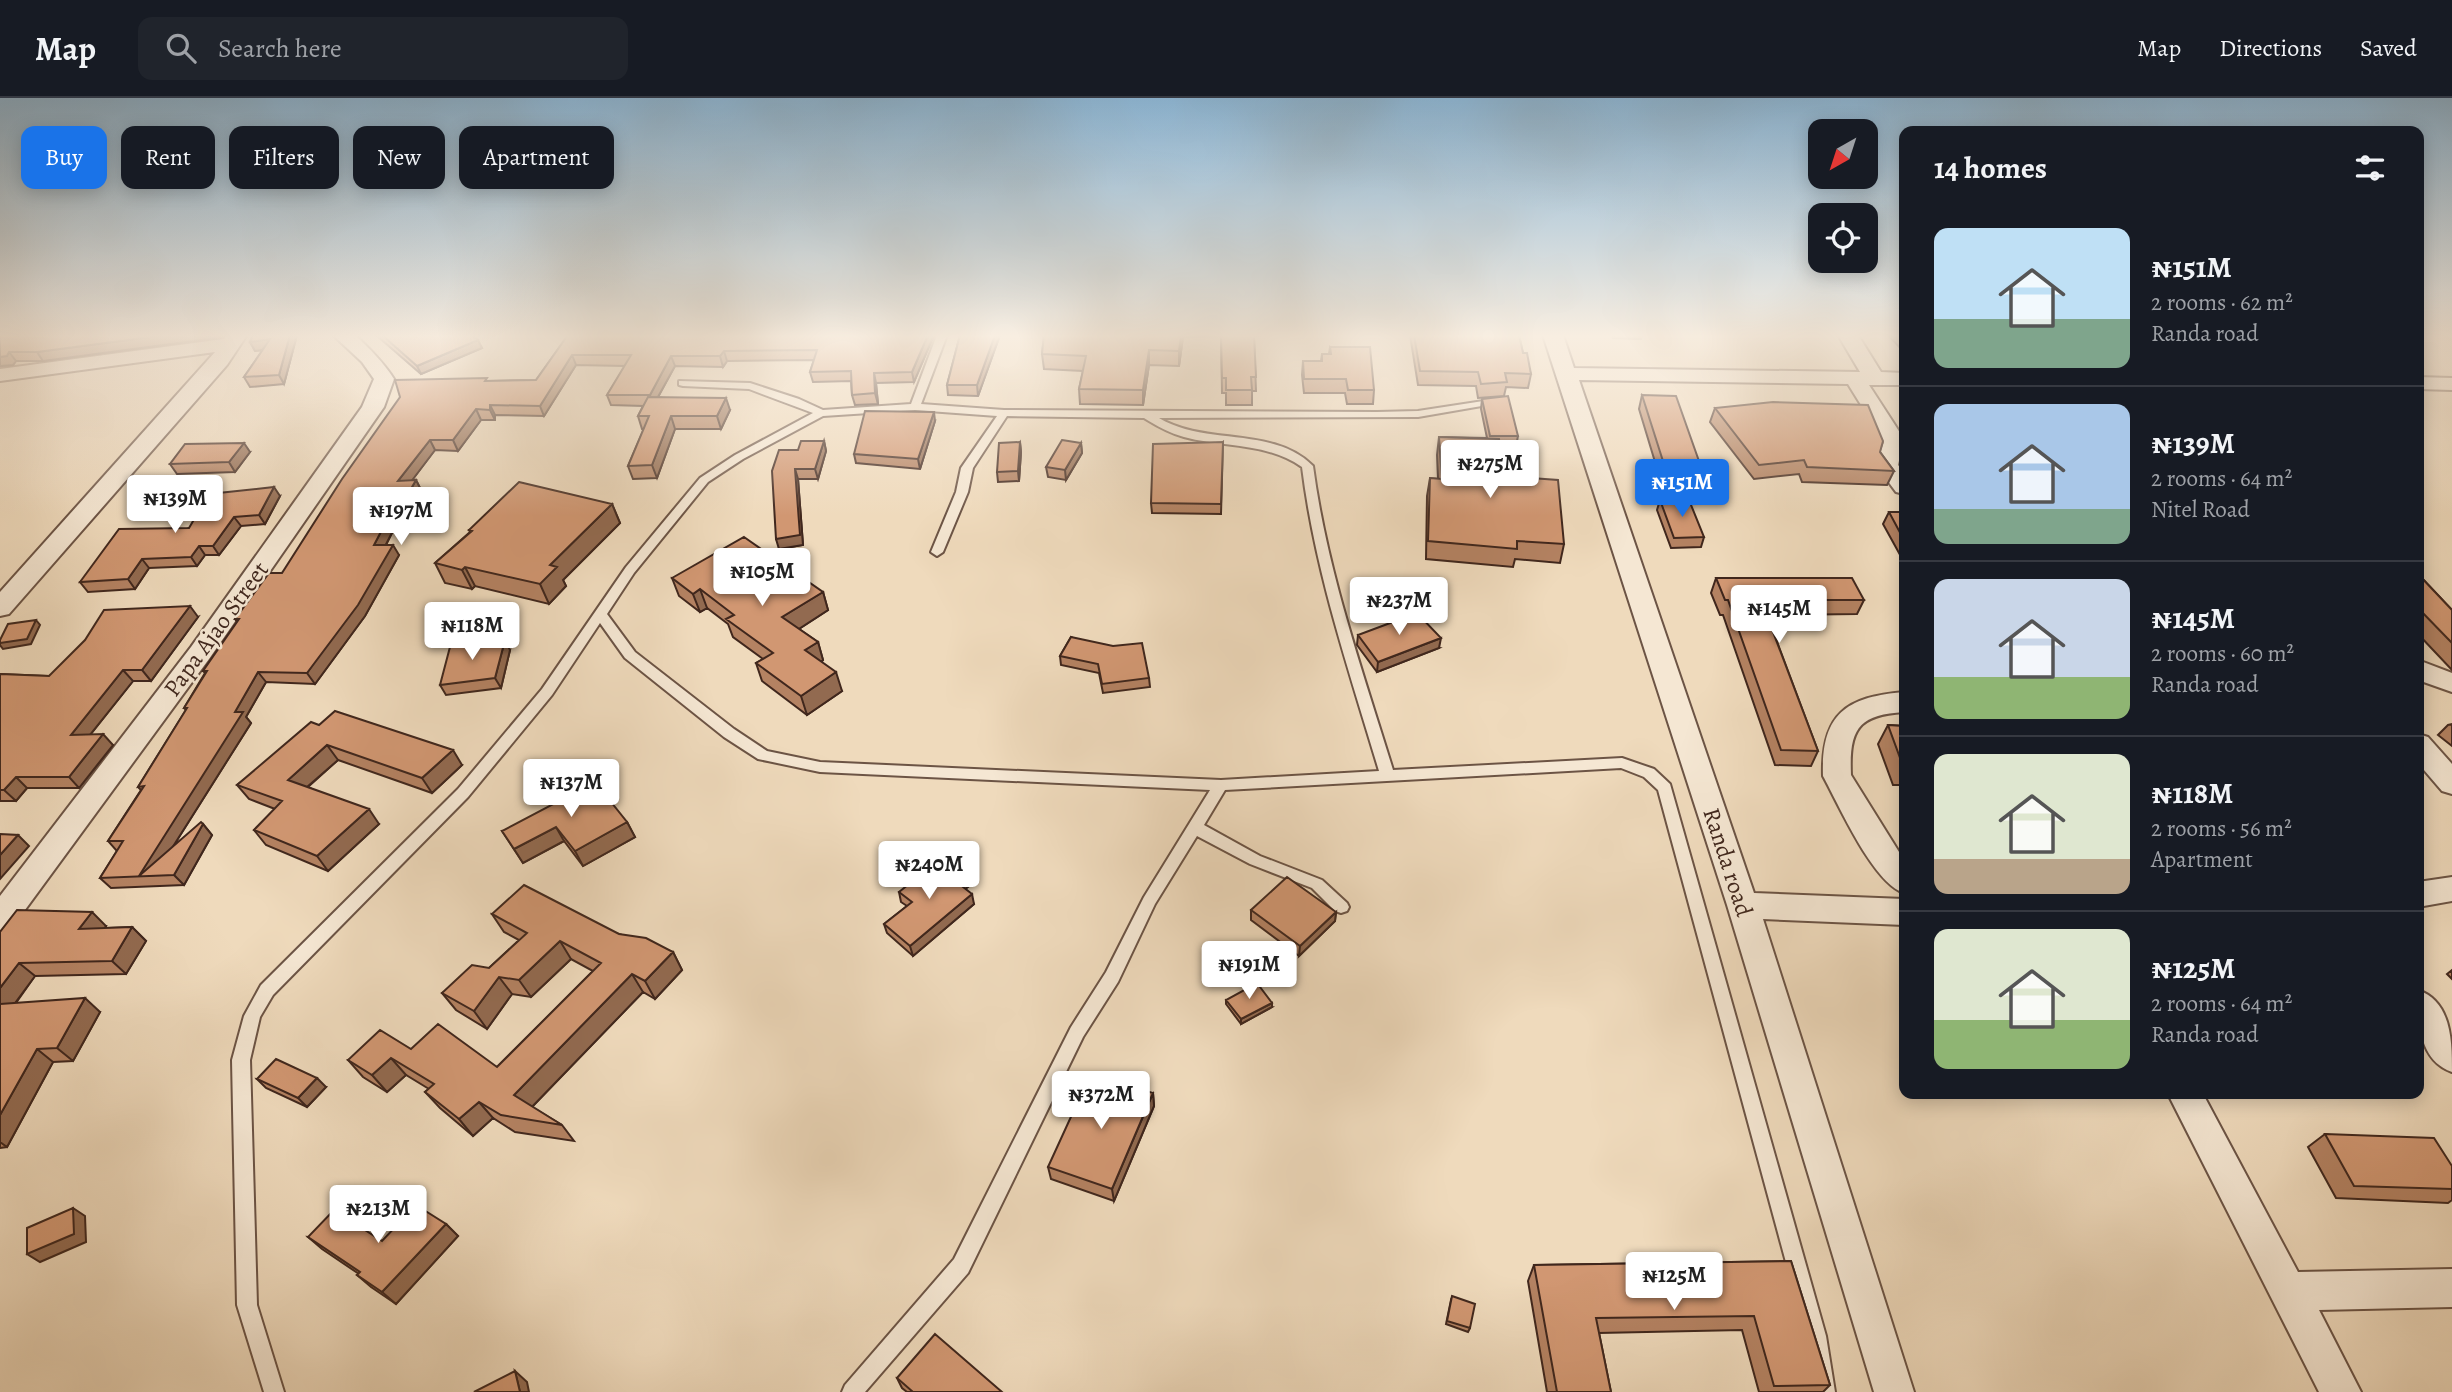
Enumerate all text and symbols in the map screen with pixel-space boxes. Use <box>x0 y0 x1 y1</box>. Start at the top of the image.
search box <box>138 17 628 80</box>
text: Map <box>35 26 96 71</box>
icon: search <box>162 29 200 67</box>
text: Search here <box>218 31 342 66</box>
text: Map <box>2137 32 2181 64</box>
text: Directions <box>2219 32 2322 64</box>
text: Saved <box>2360 32 2417 64</box>
north arrow <box>1808 119 1878 189</box>
map controls <box>1808 119 1878 273</box>
chip: Buy <box>21 126 107 189</box>
chip: Rent <box>121 126 215 189</box>
chip: Filters <box>229 126 339 189</box>
chip: New <box>353 126 445 189</box>
chip: Apartment <box>459 126 614 189</box>
text: 14 homes <box>1934 148 2047 188</box>
icon: filters <box>2351 149 2389 187</box>
button: locate <box>1808 203 1878 273</box>
text: ₦151M <box>2151 247 2232 287</box>
icon: home <box>1990 256 2074 340</box>
text: 2 rooms · 62 m² <box>2151 287 2293 318</box>
text: Randa road <box>2151 318 2259 349</box>
text: ₦139M <box>2151 423 2235 463</box>
icon: home <box>1990 432 2074 516</box>
pin: ₦275M <box>1441 440 1539 500</box>
text: ₦275M <box>1457 447 1523 478</box>
pin: ₦151M <box>1633 460 1731 519</box>
text: 2 rooms · 64 m² <box>2151 463 2292 494</box>
text: ₦151M <box>1651 466 1713 497</box>
pin: ₦139M <box>126 476 224 535</box>
text: ₦139M <box>143 482 207 513</box>
pin: ₦197M <box>352 488 450 547</box>
text: ₦197M <box>369 494 433 525</box>
text: Nitel Road <box>2151 494 2250 525</box>
pin: ₦105M <box>713 548 811 608</box>
street label: Papa Ajao Street <box>156 555 276 703</box>
text: ₦105M <box>729 555 795 586</box>
pin: ₦237M <box>1350 578 1448 637</box>
text: ₦237M <box>1366 584 1432 615</box>
pin: ₦145M <box>1730 586 1828 645</box>
text: ₦145M <box>1747 592 1811 623</box>
text: ₦145M <box>2151 598 2235 638</box>
pin: ₦118M <box>423 602 521 662</box>
icon: home <box>1990 607 2074 691</box>
text: ₦118M <box>440 609 504 640</box>
text: 2 rooms · 60 m² <box>2151 638 2294 669</box>
text: Randa road <box>2151 669 2259 700</box>
pin: ₦137M <box>522 760 620 819</box>
text: ₦137M <box>539 766 603 797</box>
text: ₦118M <box>2151 773 2233 813</box>
icon: home <box>1990 782 2074 866</box>
street label: Randa road <box>1695 804 1761 920</box>
text: 2 rooms · 56 m² <box>2151 813 2292 844</box>
pin: ₦240M <box>880 842 978 901</box>
text: Apartment <box>2151 844 2253 875</box>
text: ₦240M <box>894 848 964 879</box>
pin: ₦191M <box>1200 942 1298 1001</box>
text: ₦191M <box>1218 948 1280 979</box>
text: ₦125M <box>2151 948 2235 988</box>
icon: home <box>1990 957 2074 1041</box>
text: 2 rooms · 64 m² <box>2151 988 2292 1019</box>
text: Randa road <box>2151 1019 2259 1050</box>
pin: ₦372M <box>1052 1072 1150 1131</box>
text: ₦372M <box>1068 1078 1134 1109</box>
pin: ₦213M <box>329 1186 427 1245</box>
text: ₦213M <box>346 1192 410 1223</box>
pin: ₦125M <box>1625 1252 1723 1312</box>
text: ₦125M <box>1642 1259 1706 1290</box>

